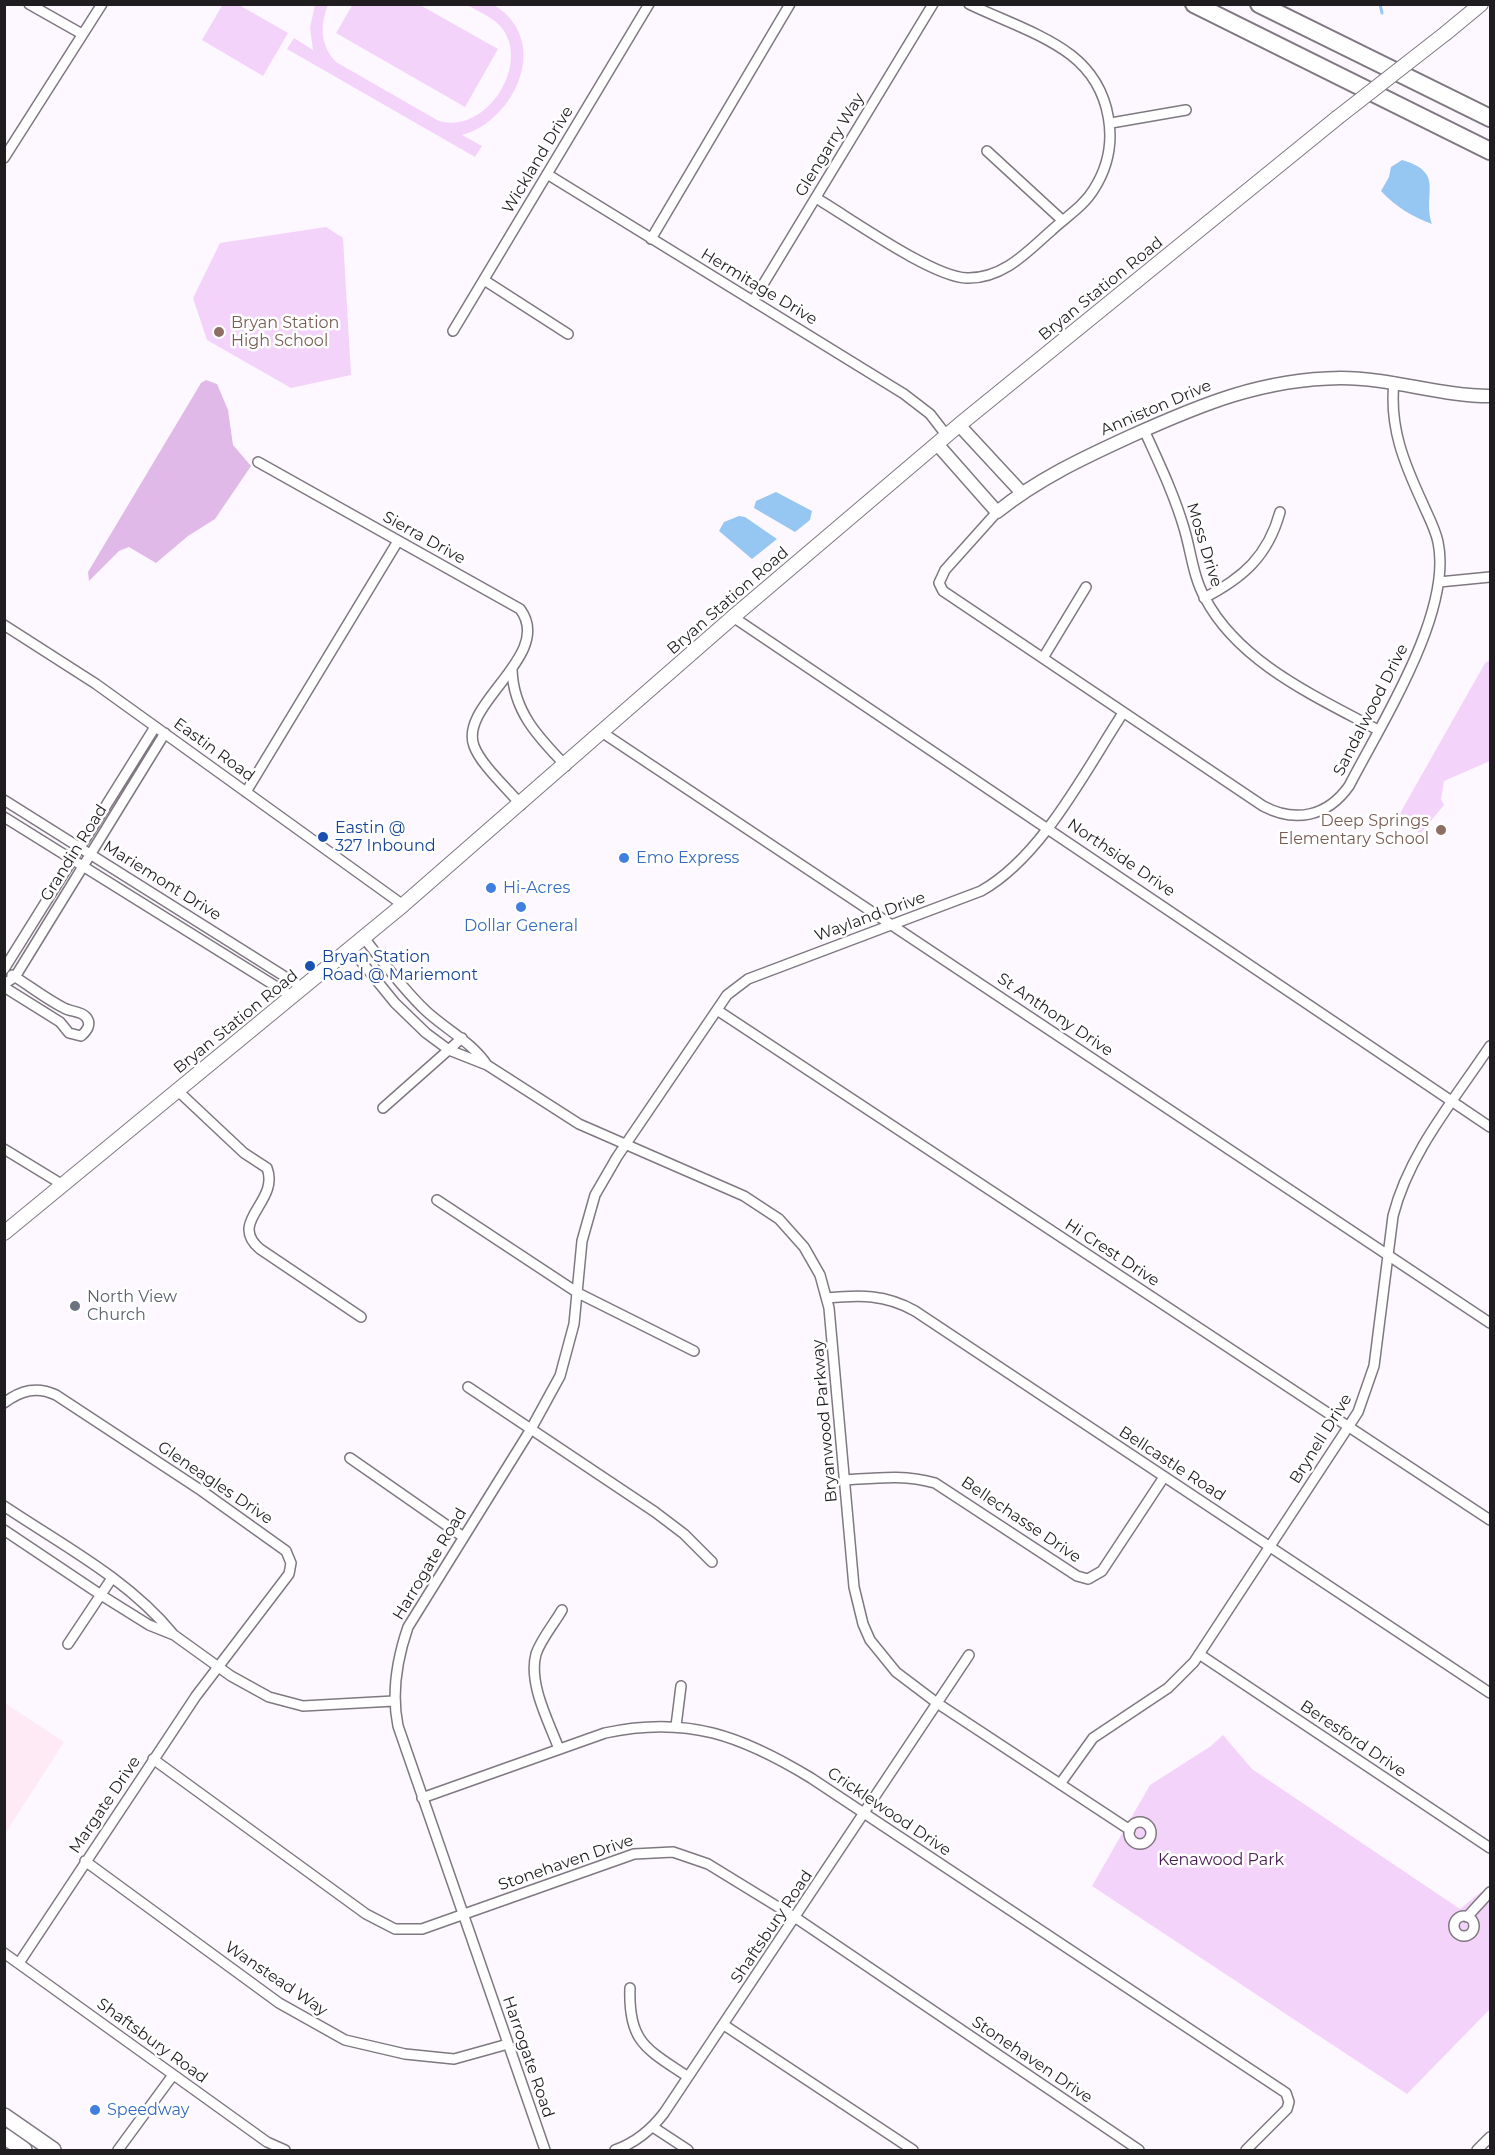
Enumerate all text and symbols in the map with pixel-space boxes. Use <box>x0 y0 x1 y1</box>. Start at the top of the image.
street label: Glengarry Way <box>791 90 869 200</box>
street label: Wickland Drive <box>498 103 578 217</box>
street label: Bryan Station Road <box>1035 233 1167 345</box>
street label: Hermitage Drive <box>697 245 821 329</box>
place label: Bryan Station High School <box>231 313 339 351</box>
marker: Bryan Station High School <box>212 325 226 339</box>
street label: Anniston Drive <box>1098 376 1214 440</box>
street label: Moss Drive <box>1182 501 1226 589</box>
street label: Sierra Drive <box>379 507 469 569</box>
street label: Bryan Station Road <box>663 543 793 659</box>
street label: Sandalwood Drive <box>1329 641 1413 779</box>
street label: Eastin Road <box>170 714 258 786</box>
street label: Grandin Road <box>37 801 111 905</box>
place label: Deep Springs Elementary School <box>1278 811 1429 849</box>
street label: Northside Drive <box>1064 815 1178 901</box>
place label: Eastin @ 327 Inbound <box>335 818 436 856</box>
marker: Deep Springs Elementary School <box>1434 823 1448 837</box>
marker: Eastin @ 327 Inbound <box>316 830 330 844</box>
street label: Mariemont Drive <box>99 837 225 925</box>
place label: Emo Express <box>636 848 739 868</box>
marker: Emo Express <box>617 851 631 865</box>
place label: Hi-Acres <box>503 878 570 898</box>
marker: Hi-Acres <box>484 881 498 895</box>
street label: Wayland Drive <box>812 888 928 946</box>
marker: Dollar General <box>514 900 528 914</box>
place label: Dollar General <box>464 916 578 936</box>
place label: Bryan Station Road @ Mariemont <box>322 947 478 985</box>
marker: Bryan Station Road @ Mariemont <box>303 959 317 973</box>
street label: Bryan Station Road <box>170 966 302 1078</box>
street label: St Anthony Drive <box>993 969 1117 1061</box>
street label: Hi Crest Drive <box>1061 1215 1163 1291</box>
place label: North View Church <box>87 1287 177 1325</box>
marker: North View Church <box>68 1299 82 1313</box>
street label: Bryanwood Parkway <box>808 1339 842 1503</box>
street label: Brynell Drive <box>1286 1391 1356 1487</box>
street label: Bellcastle Road <box>1115 1422 1229 1506</box>
street label: Gleneagles Drive <box>154 1437 276 1529</box>
street label: Bellechasse Drive <box>957 1473 1085 1567</box>
street label: Harrogate Road <box>389 1505 471 1623</box>
street label: Beresford Drive <box>1296 1696 1410 1782</box>
street label: Margate Drive <box>65 1753 145 1857</box>
street label: Cricklewood Drive <box>824 1763 954 1861</box>
street label: Stonehaven Drive <box>496 1831 636 1895</box>
park label: Kenawood Park <box>1158 1850 1284 1870</box>
street label: Shaftsbury Road <box>727 1867 817 1987</box>
street label: Wanstead Way <box>221 1938 331 2020</box>
street label: Shaftsbury Road <box>93 1994 211 2088</box>
street label: Harrogate Road <box>498 1994 558 2120</box>
street label: Stonehaven Drive <box>968 2012 1096 2108</box>
place label: Speedway <box>107 2100 189 2120</box>
marker: Speedway <box>88 2103 102 2117</box>

